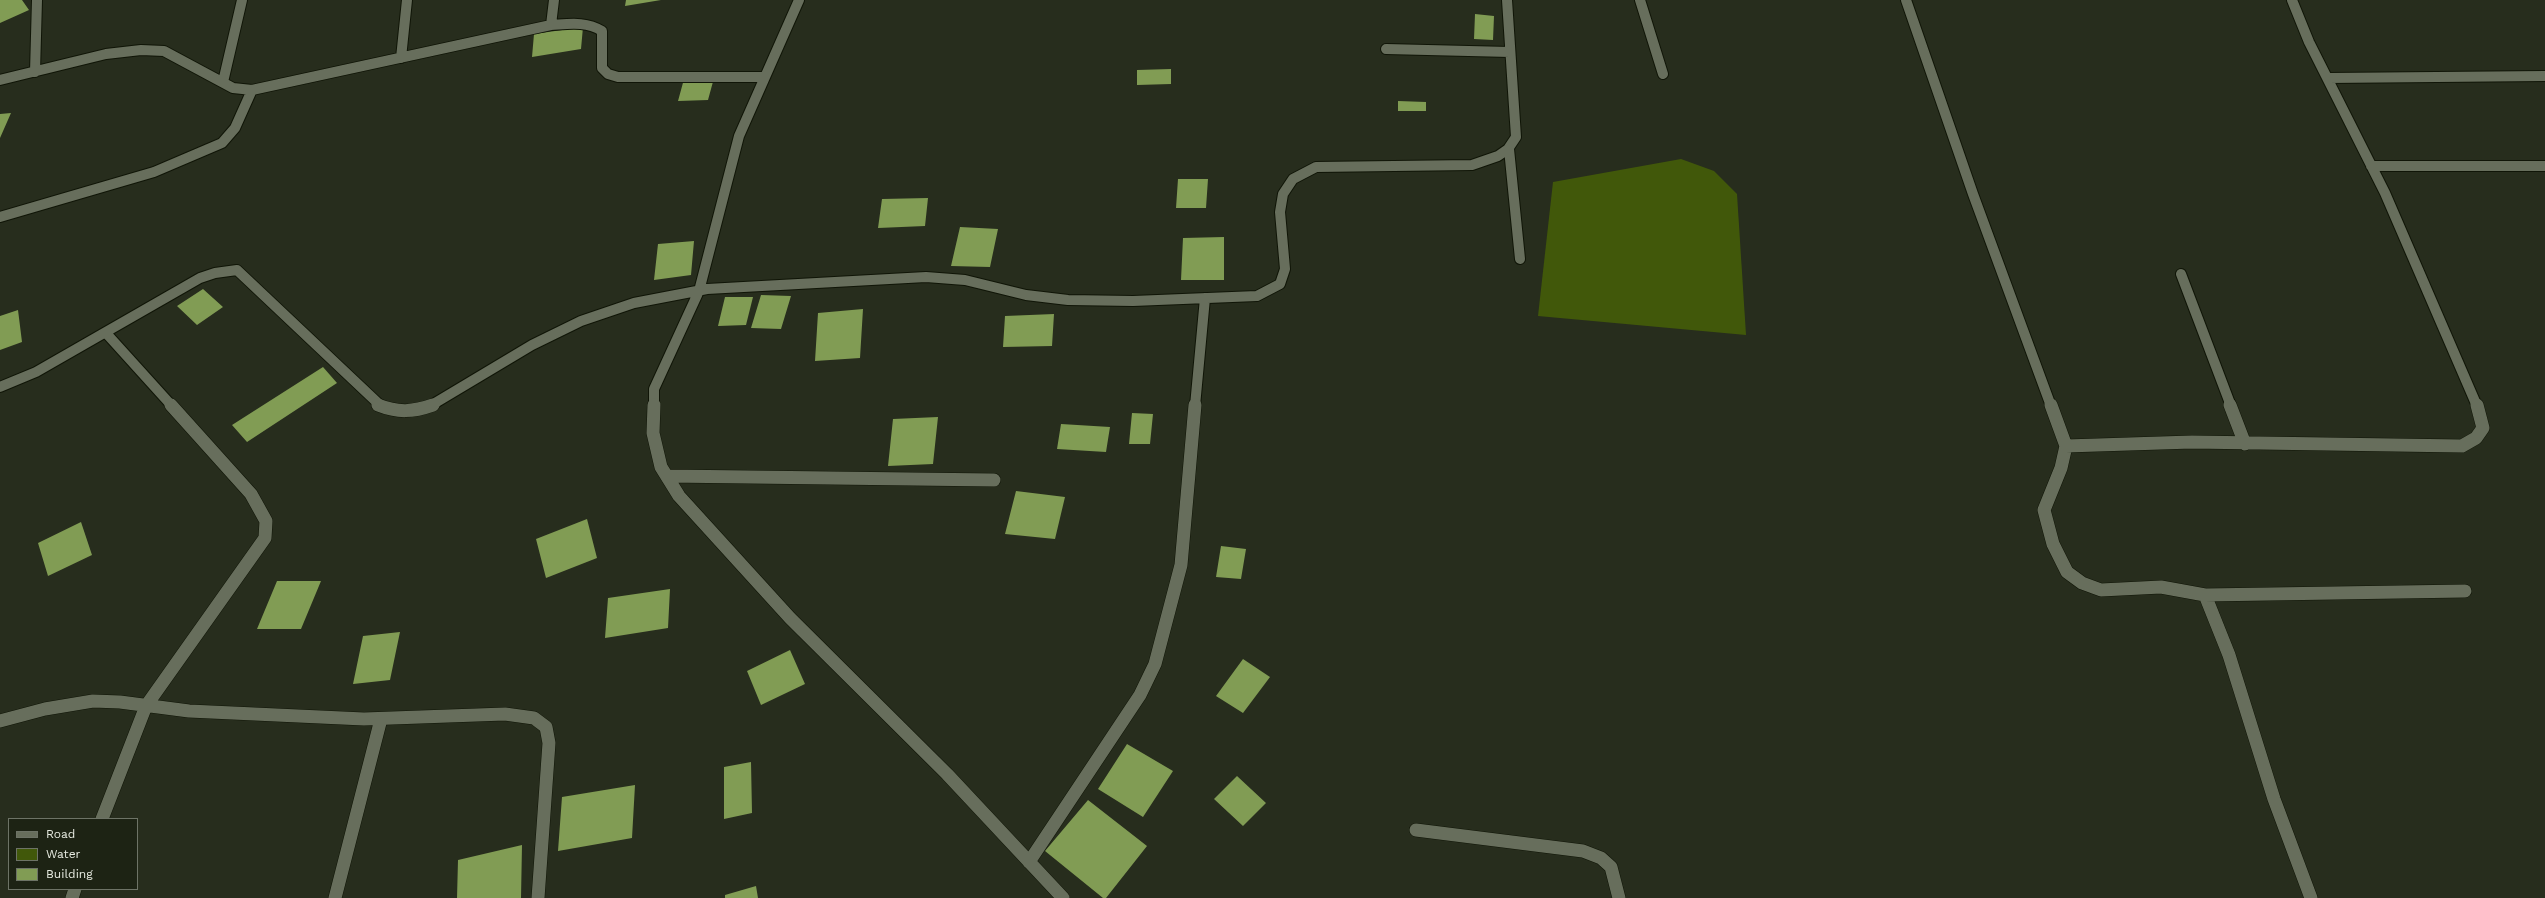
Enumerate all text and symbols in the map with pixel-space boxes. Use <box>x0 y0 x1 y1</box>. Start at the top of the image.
legend <box>8 818 138 890</box>
text: Road <box>46 827 75 841</box>
text: Water <box>46 847 80 861</box>
text: Building <box>46 867 93 881</box>

